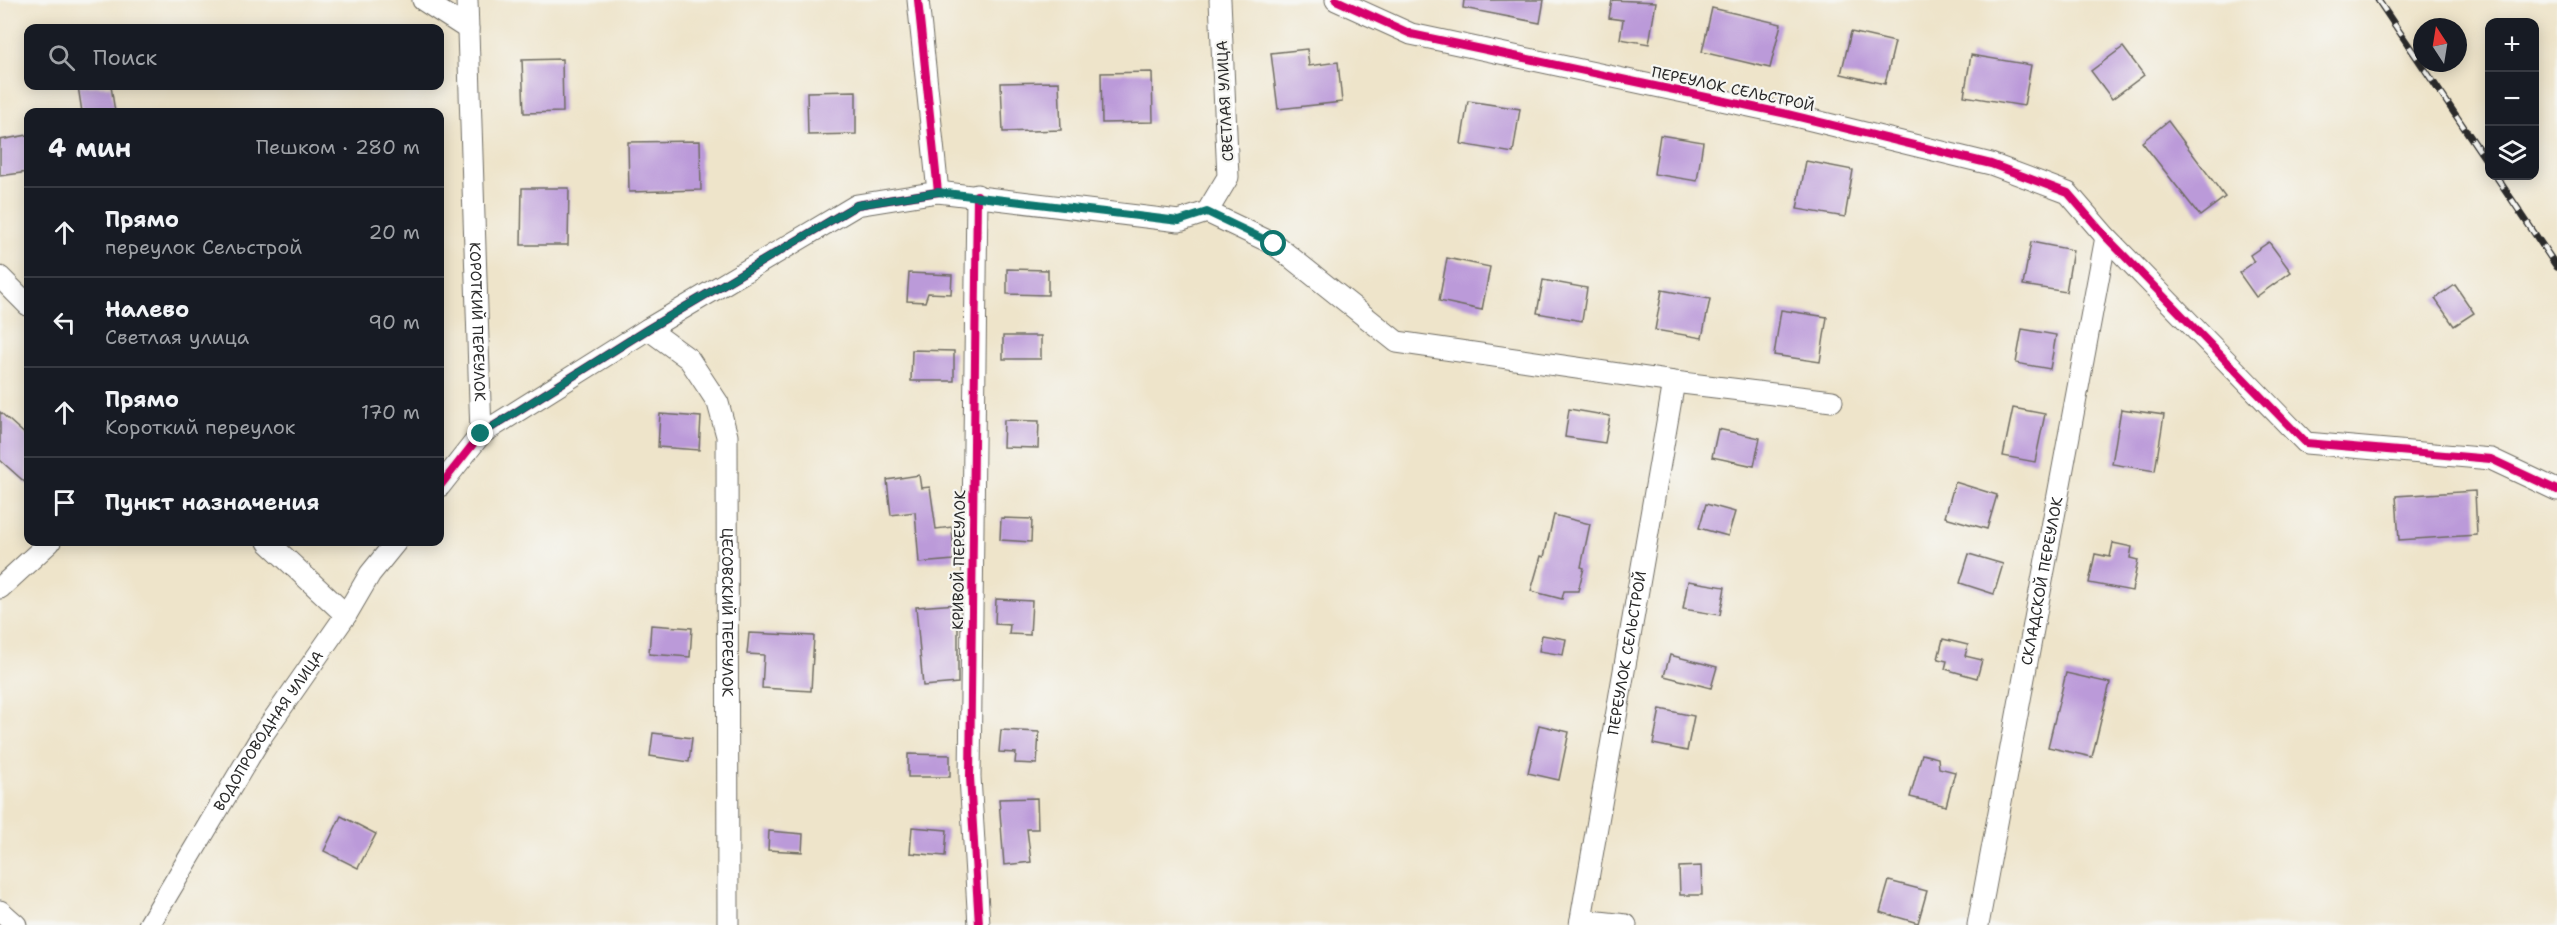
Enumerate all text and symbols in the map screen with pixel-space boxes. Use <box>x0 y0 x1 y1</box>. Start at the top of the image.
north arrow <box>2413 18 2467 72</box>
map controls <box>2485 18 2539 180</box>
button: + <box>2485 18 2539 72</box>
search box <box>24 24 444 90</box>
street label: СВЕТЛАЯ УЛИЦА <box>1212 40 1238 162</box>
icon: search <box>45 41 78 74</box>
text: Поиск <box>93 43 157 72</box>
street label: ПЕРЕУЛОК СЕЛЬСТРОЙ <box>1650 61 1817 116</box>
button: − <box>2485 72 2539 126</box>
button: layers <box>2485 126 2539 180</box>
text: 4 мин <box>48 130 131 165</box>
text: Пешком · 280 m <box>256 134 420 160</box>
text: Прямо <box>105 205 179 234</box>
icon: ahead <box>48 216 81 249</box>
text: 20 m <box>369 219 420 245</box>
route start <box>1260 230 1286 256</box>
text: переулок Сельстрой <box>105 234 302 260</box>
street label: КОРОТКИЙ ПЕРЕУЛОК <box>465 242 490 402</box>
text: Налево <box>105 295 189 324</box>
icon: left <box>48 306 81 339</box>
text: 90 m <box>368 309 420 335</box>
text: Светлая улица <box>105 324 249 350</box>
text: Прямо <box>105 385 179 414</box>
icon: ahead <box>48 396 81 429</box>
text: 170 m <box>361 399 420 425</box>
text: Короткий переулок <box>105 414 295 440</box>
route end <box>467 420 493 446</box>
icon: arrive <box>48 486 81 519</box>
text: Пункт назначения <box>105 488 319 517</box>
street label: КРИВОЙ ПЕРЕУЛОК <box>947 490 970 630</box>
street label: СКЛАДСКОЙ ПЕРЕУЛОК <box>2017 495 2068 667</box>
street label: ЦЕСОВСКИЙ ПЕРЕУЛОК <box>717 528 738 697</box>
street label: ПЕРЕУЛОК СЕЛЬСТРОЙ <box>1603 569 1651 737</box>
street label: ВОДОПРОВОДНАЯ УЛИЦА <box>209 647 328 815</box>

